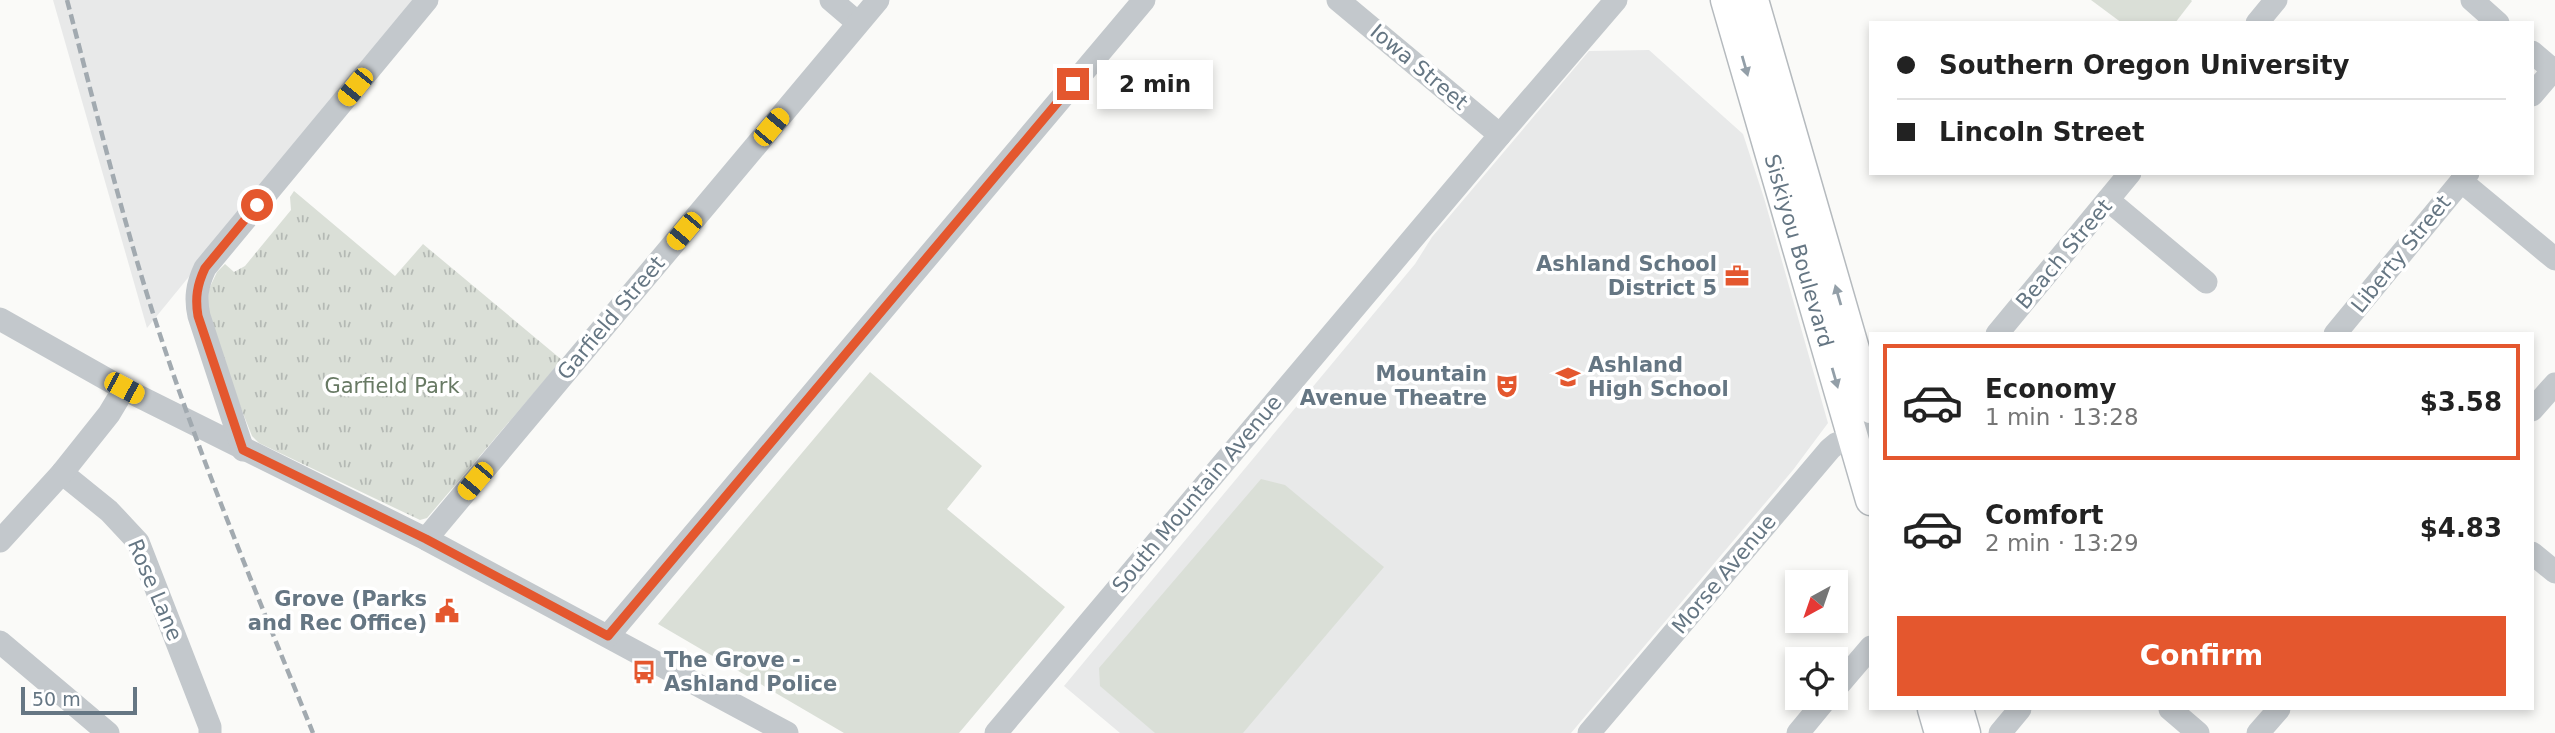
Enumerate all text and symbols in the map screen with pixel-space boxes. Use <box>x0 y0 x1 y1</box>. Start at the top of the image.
street label: Iowa Street <box>1365 19 1473 115</box>
text: Southern Oregon University <box>1939 50 2349 80</box>
one-way arrow <box>1740 55 1750 76</box>
callout: 2 min <box>1098 60 1213 108</box>
car <box>334 64 377 110</box>
route end <box>1057 68 1089 100</box>
text: 2 min <box>1119 71 1191 97</box>
car <box>750 104 793 150</box>
text: Lincoln Street <box>1939 117 2144 147</box>
street label: Siskiyou Boulevard <box>1759 151 1838 350</box>
route start <box>241 189 273 221</box>
street label: Liberty Street <box>2346 191 2456 317</box>
street label: Beach Street <box>2011 194 2117 314</box>
car <box>663 208 706 254</box>
street label: Garfield Street <box>552 251 670 385</box>
place label: Ashland School District 5 <box>1536 252 1717 300</box>
office icon: Ashland School District 5 <box>1723 262 1751 290</box>
one-way arrow <box>1833 284 1843 305</box>
place label: Ashland High School <box>1588 353 1729 401</box>
place label: Mountain Avenue Theatre <box>1300 362 1487 410</box>
school or university icon: Ashland High School <box>1554 363 1582 391</box>
one-way arrow <box>1830 368 1841 390</box>
car <box>101 369 148 407</box>
icon: car <box>1901 371 1964 434</box>
theatre icon: Mountain Avenue Theatre <box>1493 372 1521 400</box>
park label: Garfield Park <box>324 374 460 398</box>
text: Economy <box>1985 374 2116 404</box>
text: $3.58 <box>2420 387 2502 417</box>
street label: South Mountain Avenue <box>1107 390 1287 598</box>
text: 1 min · 13:28 <box>1985 404 2139 430</box>
car <box>454 458 497 504</box>
icon: car <box>1901 497 1964 560</box>
text: Comfort <box>1985 500 2103 530</box>
street label: Morse Avenue <box>1667 510 1781 638</box>
text: $4.83 <box>2420 513 2502 543</box>
text: 2 min · 13:29 <box>1985 530 2139 556</box>
street label: Rose Lane <box>123 536 187 644</box>
north arrow <box>1785 570 1848 634</box>
map controls <box>1785 570 1848 710</box>
place label: Grove (Parks and Rec Office) <box>248 587 427 635</box>
public building icon: Grove (Parks and Rec Office) <box>433 597 461 625</box>
button: Confirm <box>1897 616 2506 696</box>
button: locate <box>1785 647 1848 710</box>
place label: The Grove - Ashland Police <box>664 648 837 696</box>
bus stop icon: The Grove - Ashland Police <box>630 658 658 686</box>
scale bar <box>21 684 136 716</box>
text: 50 m <box>32 688 81 710</box>

